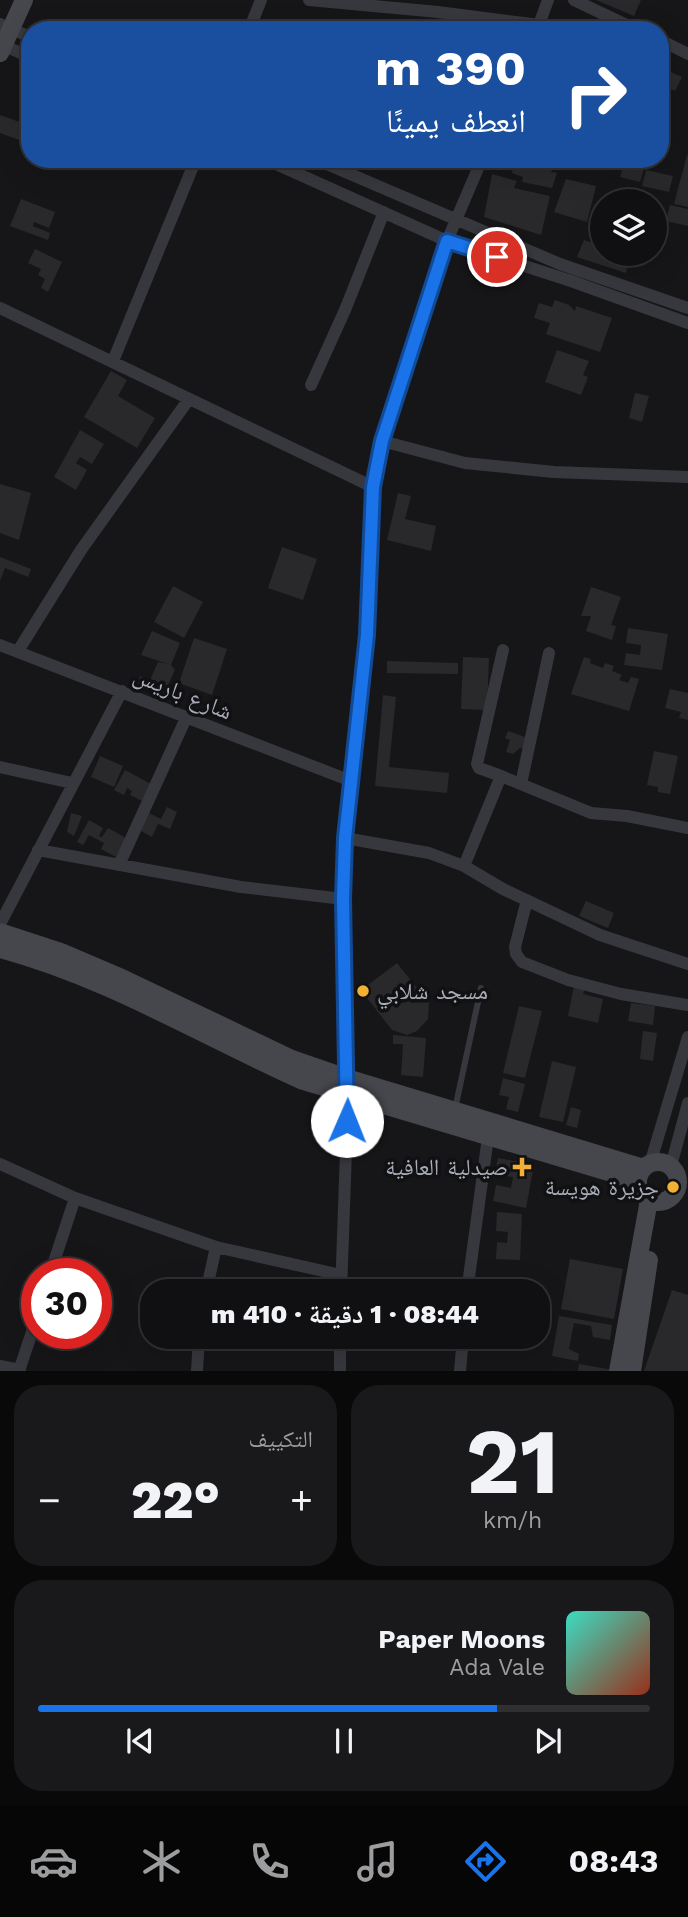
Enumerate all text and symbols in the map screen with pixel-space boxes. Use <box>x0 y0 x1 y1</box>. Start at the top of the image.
text: 390 m <box>375 39 526 97</box>
icon: right <box>550 49 641 140</box>
text: انعطف يمينًا <box>386 102 526 140</box>
map controls <box>590 189 667 266</box>
button: layers <box>590 189 667 266</box>
pin <box>467 227 527 287</box>
icon: arrive <box>478 238 516 276</box>
street label: شارع باريس <box>129 661 236 726</box>
place label: مسجد شلابي <box>377 978 488 1010</box>
marker: مسجد شلابي <box>355 983 371 999</box>
position arrow <box>310 1084 384 1158</box>
place label: صيدلية العافية <box>385 1154 508 1181</box>
marker: صيدلية العافية <box>514 1159 530 1175</box>
place label: جزيرة هويسة <box>545 1174 659 1201</box>
marker: جزيرة هويسة <box>665 1179 681 1195</box>
speed limit sign: 30 <box>21 1258 112 1349</box>
text: 08:44 · 1 دقيقة · 410 m <box>211 1299 479 1329</box>
text: 21 <box>466 1408 559 1515</box>
text: التكييف <box>248 1426 313 1453</box>
text: 22° <box>131 1470 220 1531</box>
text: − <box>38 1478 61 1522</box>
text: + <box>290 1478 313 1522</box>
text: km/h <box>483 1507 542 1534</box>
text: Paper Moons <box>378 1624 545 1654</box>
text: Ada Vale <box>449 1654 545 1681</box>
icon: previous <box>121 1722 159 1760</box>
icon: pause <box>325 1722 363 1760</box>
icon: next <box>529 1722 567 1760</box>
icon: car <box>29 1837 78 1886</box>
icon: climate <box>137 1837 186 1886</box>
icon: phone <box>245 1837 294 1886</box>
icon: music <box>353 1837 402 1886</box>
icon: directions <box>461 1837 510 1886</box>
text: 08:43 <box>569 1842 659 1880</box>

